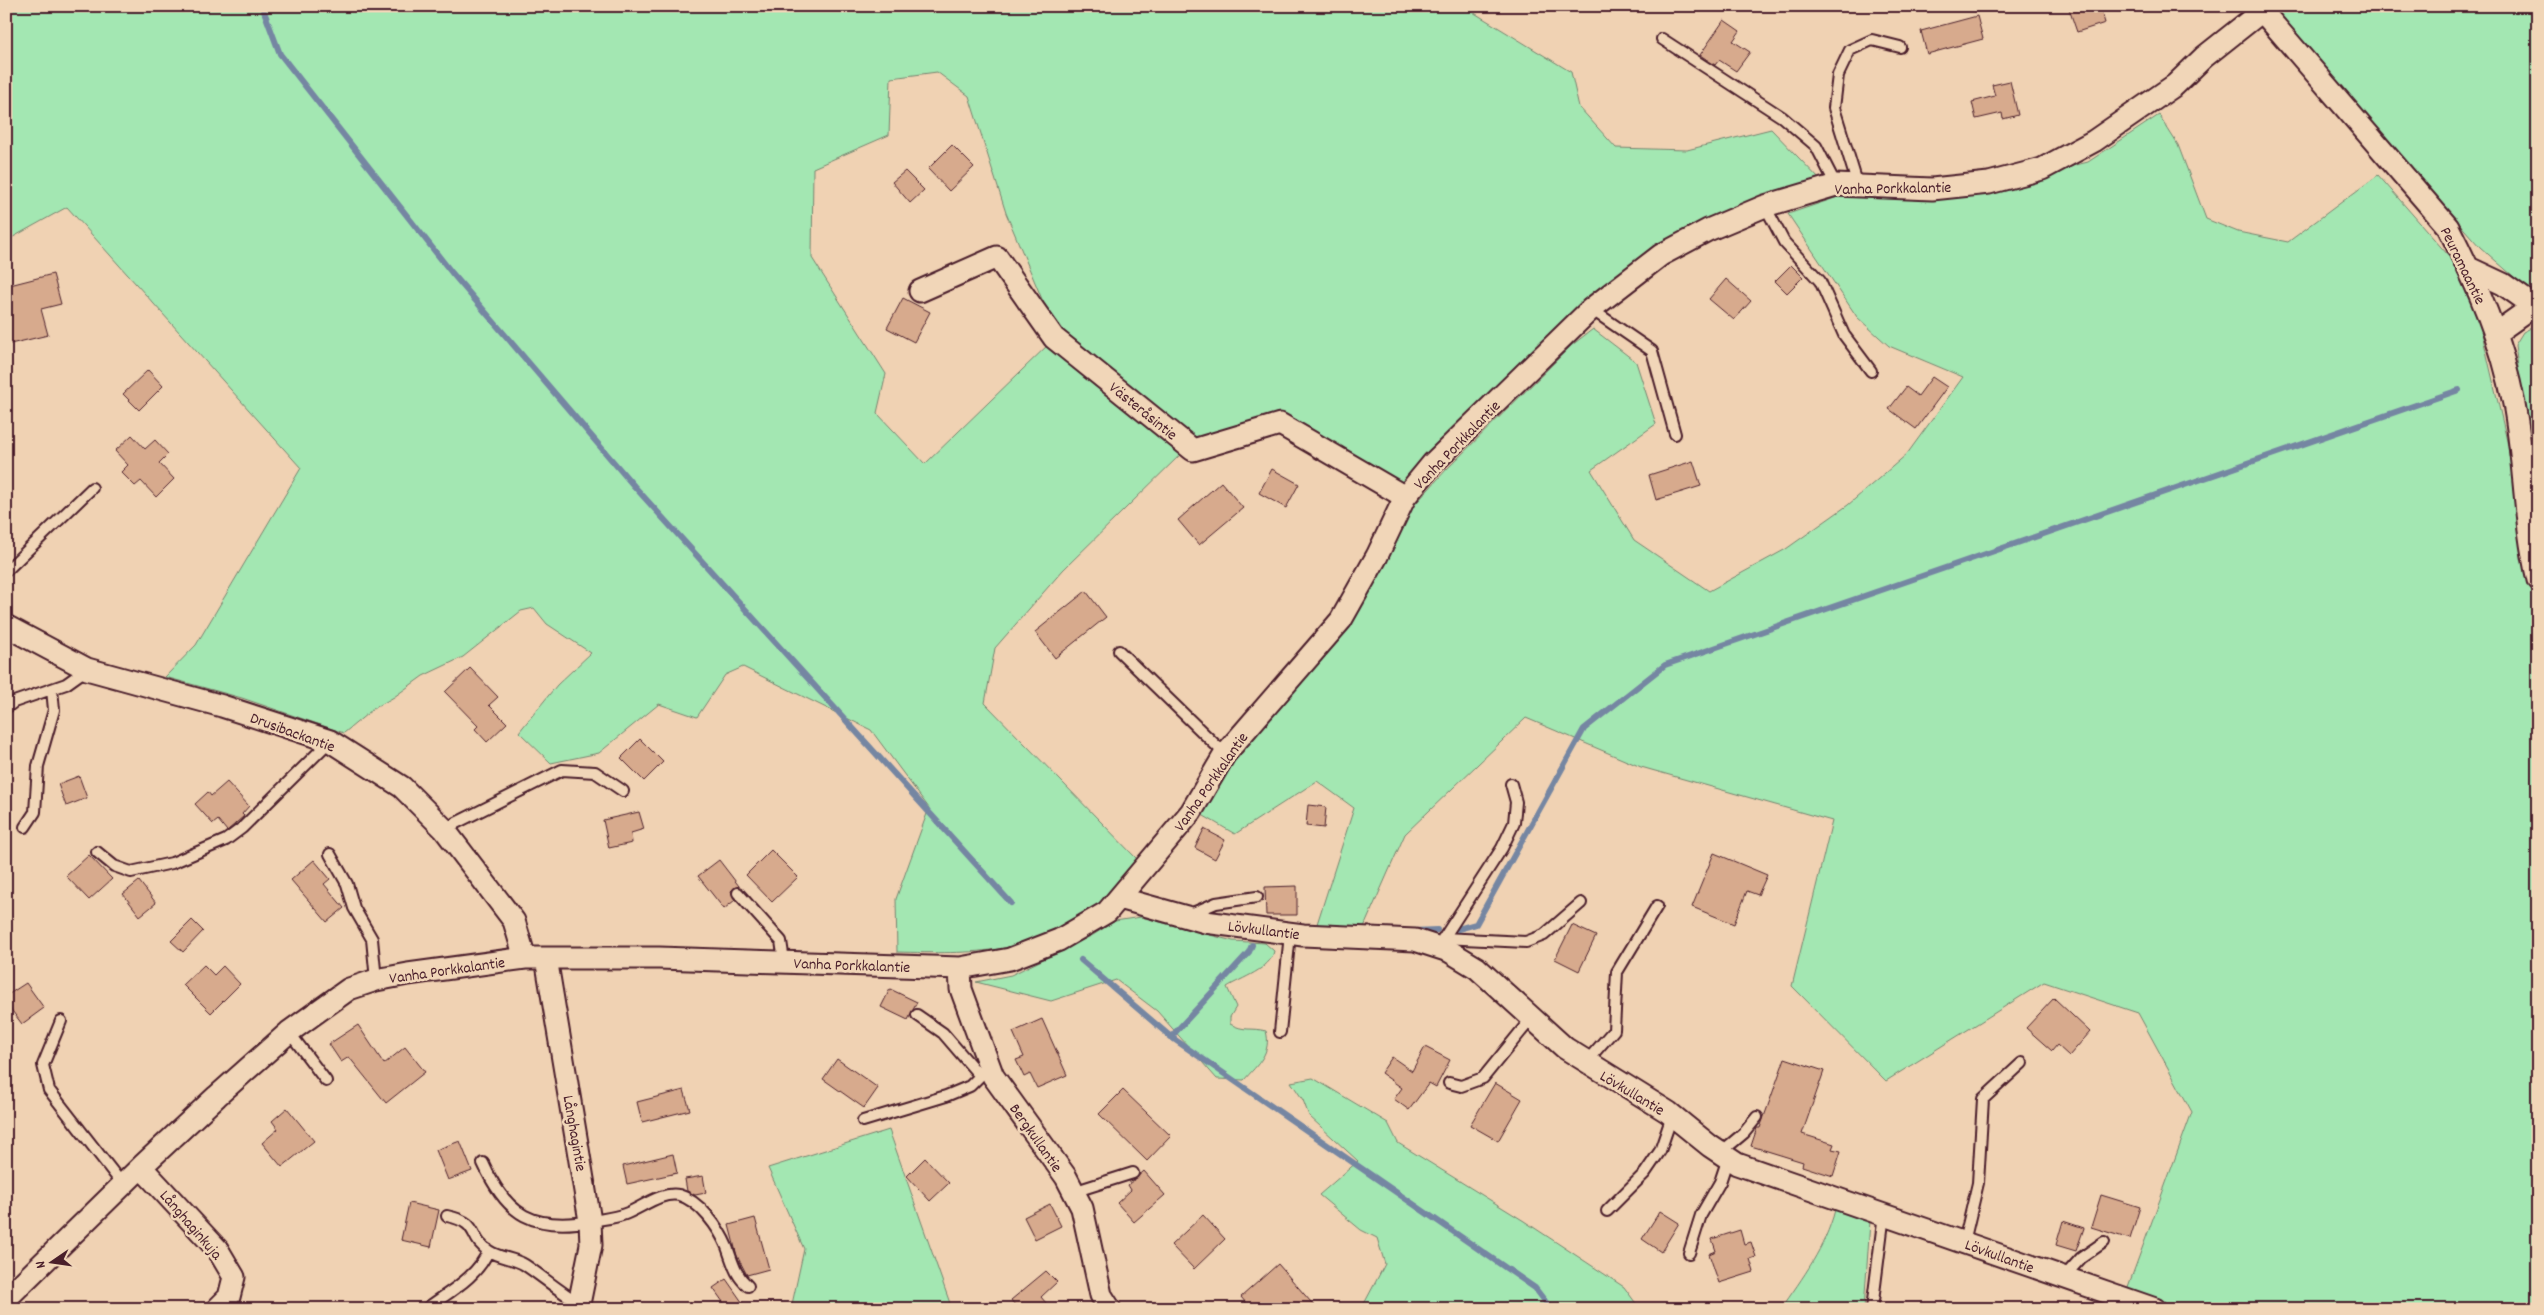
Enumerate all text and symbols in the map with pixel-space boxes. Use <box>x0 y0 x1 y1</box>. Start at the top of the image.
street label: Vanha Porkkalantie <box>1835 177 1952 202</box>
street label: Peuramaantie <box>2433 223 2490 309</box>
street label: Västeråsintie <box>1103 377 1182 447</box>
street label: Vanha Porkkalantie <box>1409 396 1507 496</box>
street label: Drusibackantie <box>246 707 338 759</box>
street label: Vanha Porkkalantie <box>1169 728 1255 837</box>
street label: Lövkullantie <box>1226 916 1301 947</box>
street label: Vanha Porkkalantie <box>388 952 507 991</box>
street label: Vanha Porkkalantie <box>793 953 911 980</box>
street label: Lövkullantie <box>1595 1066 1669 1123</box>
street label: Långhagintie <box>556 1094 592 1173</box>
street label: Bergkullantie <box>1003 1099 1067 1178</box>
street label: Långhaginkuja <box>153 1186 227 1266</box>
street label: Lövkullantie <box>1961 1234 2037 1281</box>
north arrow <box>28 1238 78 1288</box>
text: N <box>31 1259 52 1270</box>

